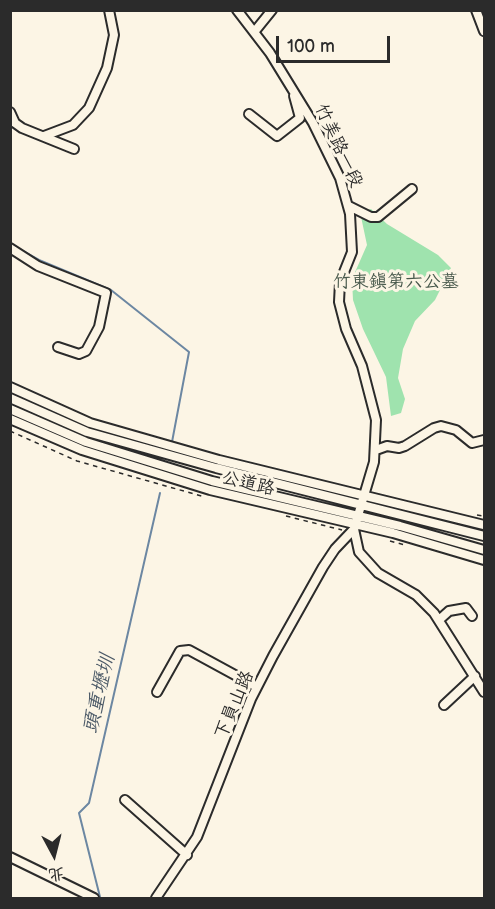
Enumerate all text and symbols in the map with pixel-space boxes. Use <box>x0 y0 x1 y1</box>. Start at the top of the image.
scale bar <box>279 24 393 62</box>
text: 100 m <box>287 36 335 57</box>
street label: 竹美路一段 <box>309 101 367 191</box>
park label: 竹東鎮第六公墓 <box>333 271 459 293</box>
street label: 公道路 <box>219 467 277 501</box>
water label: 頭重壢圳 <box>79 652 121 736</box>
street label: 下員山路 <box>211 668 259 742</box>
north arrow <box>24 825 84 885</box>
text: 北 <box>47 863 65 884</box>

